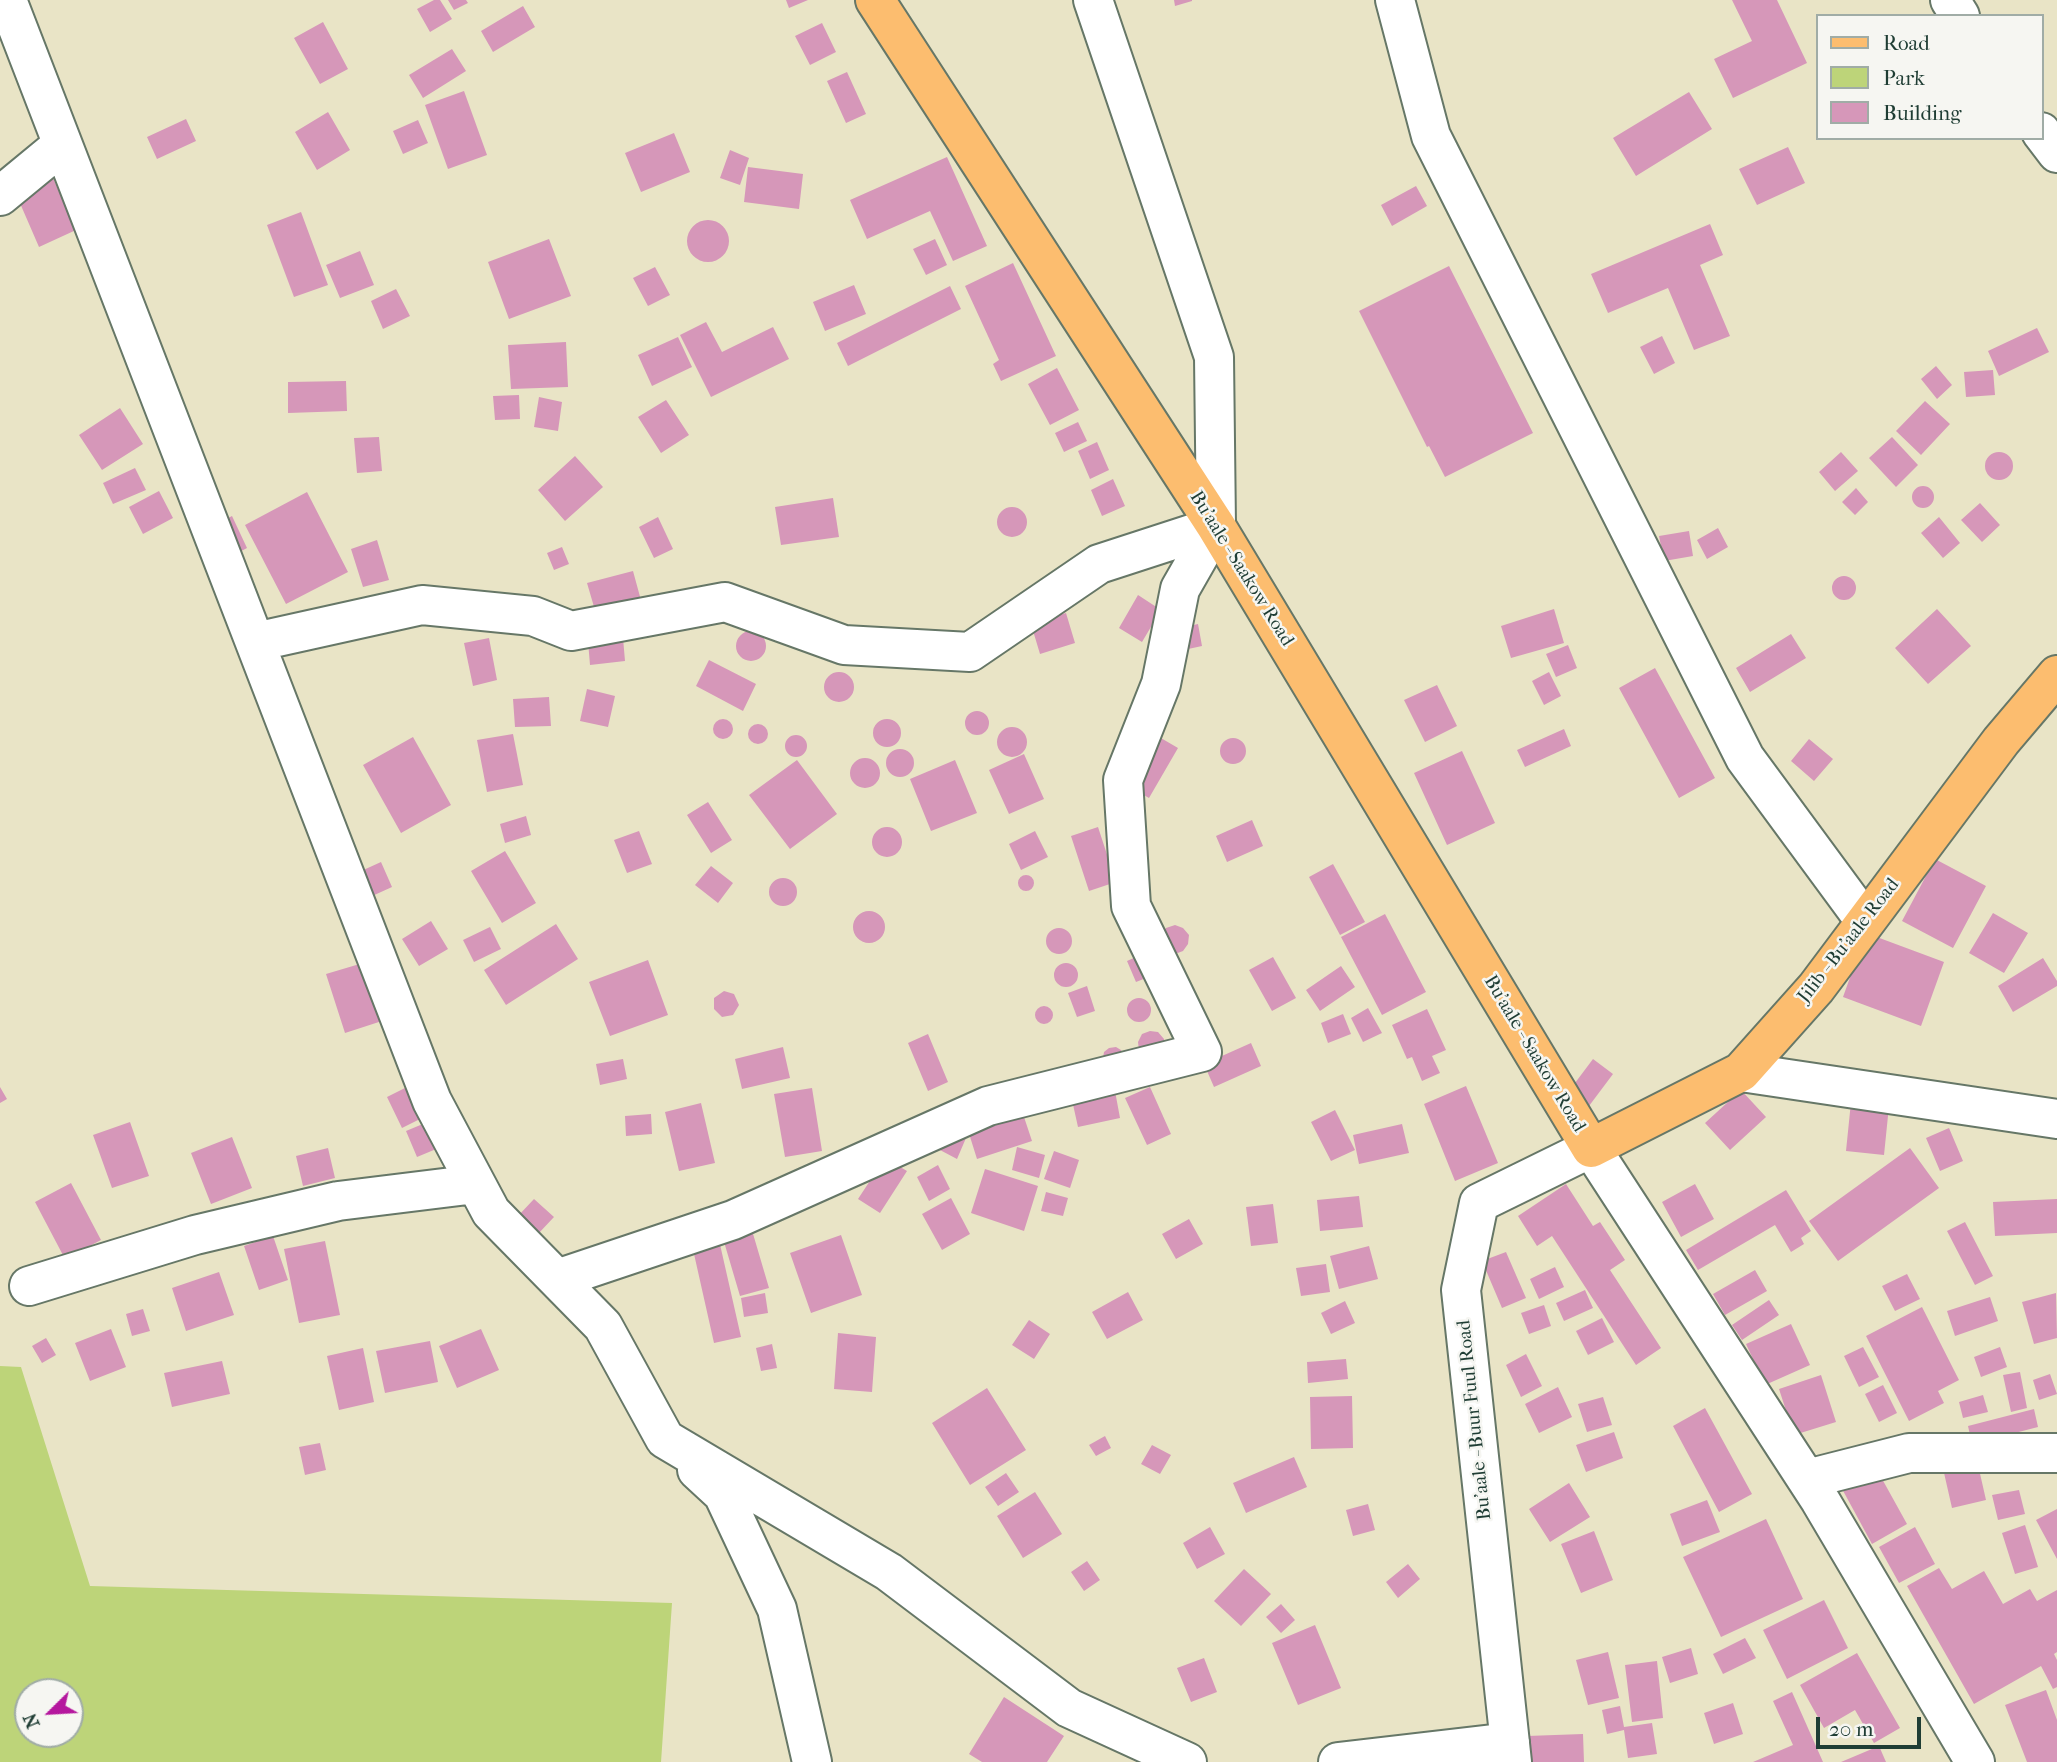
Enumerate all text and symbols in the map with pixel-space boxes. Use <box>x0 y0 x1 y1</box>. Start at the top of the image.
legend <box>1815 14 2043 140</box>
text: Road <box>1883 31 1930 55</box>
text: Park <box>1883 66 1925 90</box>
text: Building <box>1883 101 1961 125</box>
street label: Bu'aale - Saakow Road <box>1184 487 1298 651</box>
street label: Jilib - Bu'aale Road <box>1793 874 1905 1008</box>
street label: Bu'aale - Saakow Road <box>1478 972 1590 1136</box>
street label: Bu'aale - Buur Fuul Road <box>1453 1319 1497 1521</box>
north arrow <box>14 1678 84 1748</box>
scale bar <box>1819 1702 1924 1746</box>
text: N <box>19 1710 45 1732</box>
text: 20 m <box>1829 1717 1873 1741</box>

